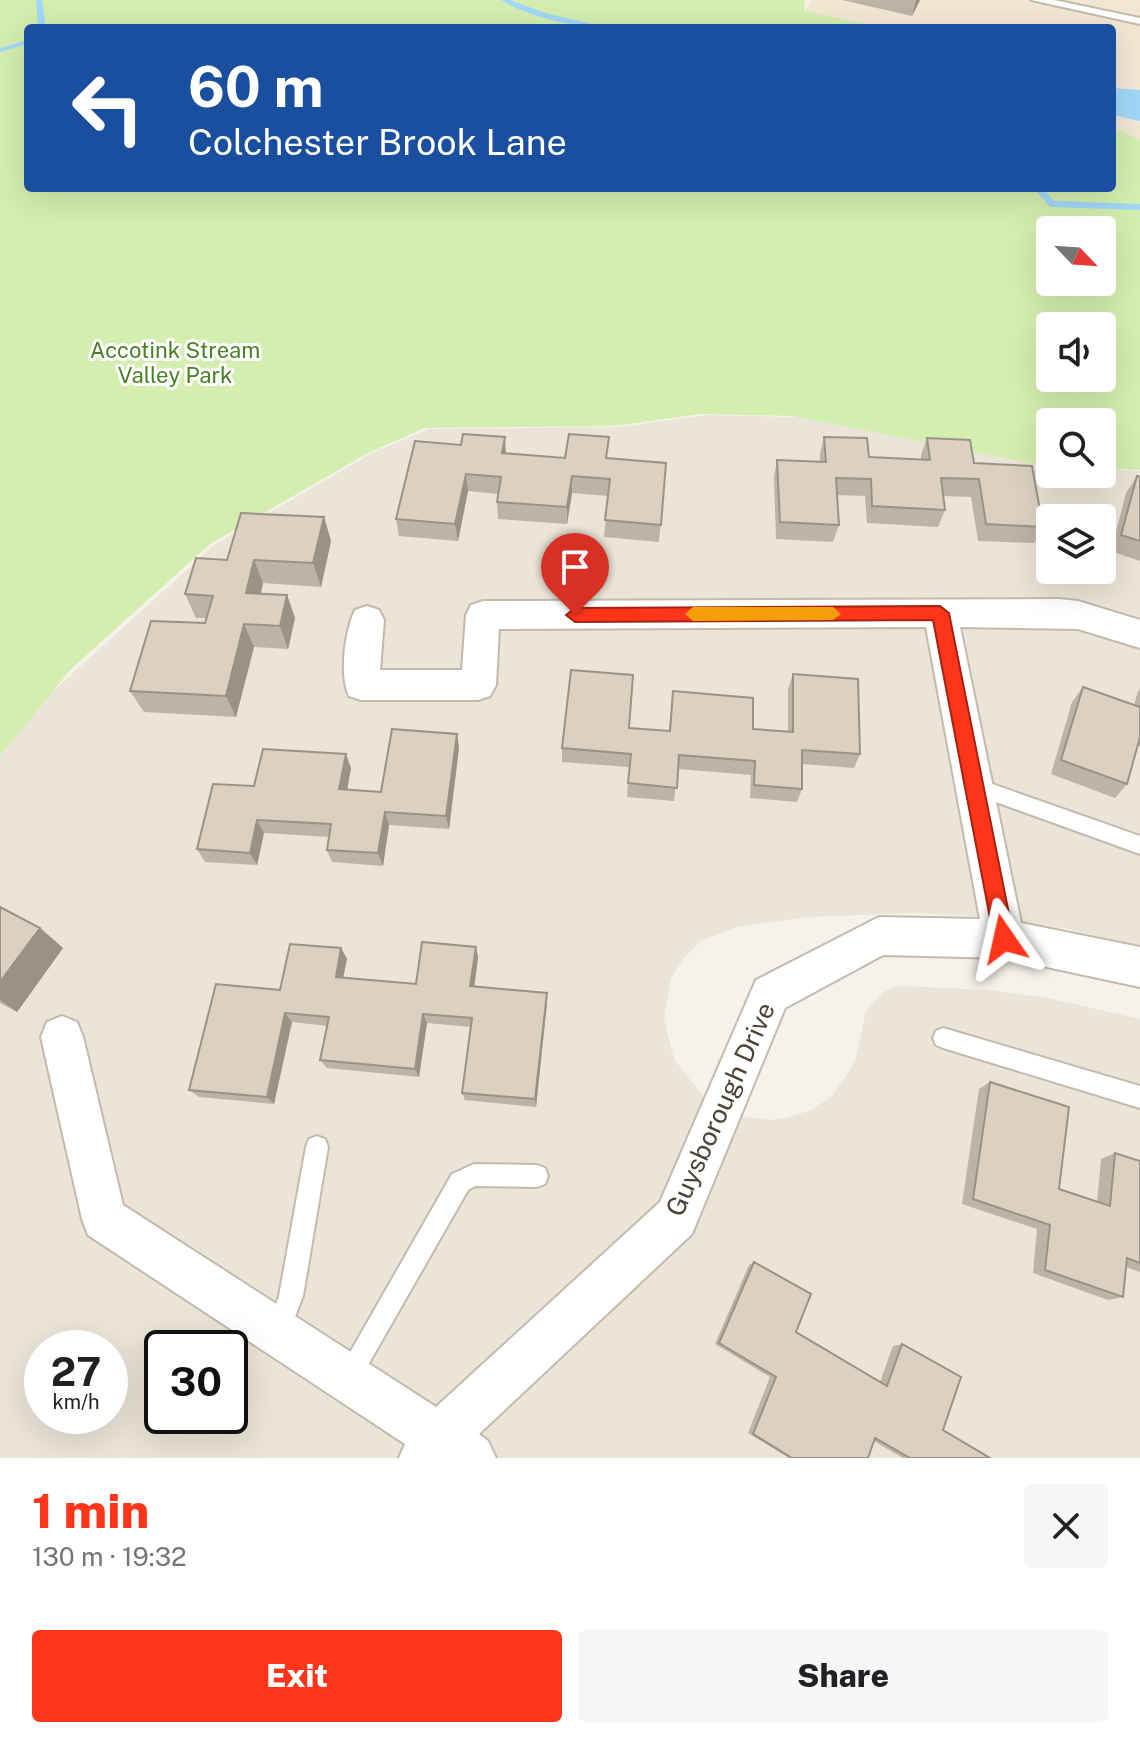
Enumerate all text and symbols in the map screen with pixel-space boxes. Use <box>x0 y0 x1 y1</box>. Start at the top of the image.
text: 60 m <box>188 54 324 120</box>
icon: left <box>56 56 160 160</box>
text: Colchester Brook Lane <box>188 121 567 163</box>
north arrow <box>1036 216 1116 296</box>
map controls <box>1036 216 1116 584</box>
button: sound <box>1036 312 1116 392</box>
park label: Accotink Stream Valley Park <box>90 337 260 388</box>
button: search <box>1036 408 1116 488</box>
button: layers <box>1036 504 1116 584</box>
pin <box>541 533 609 615</box>
icon: arrive <box>553 545 597 589</box>
position arrow <box>962 897 1046 981</box>
street label: Guysborough Drive <box>659 997 781 1221</box>
speed limit sign: 30 <box>144 1330 248 1434</box>
text: 27 <box>51 1348 101 1395</box>
text: km/h <box>52 1390 100 1414</box>
text: 1 min <box>32 1482 149 1539</box>
button: close <box>1024 1484 1108 1568</box>
text: 130 m · 19:32 <box>32 1541 187 1572</box>
button: Exit <box>32 1630 562 1722</box>
button: Share <box>578 1630 1108 1722</box>

